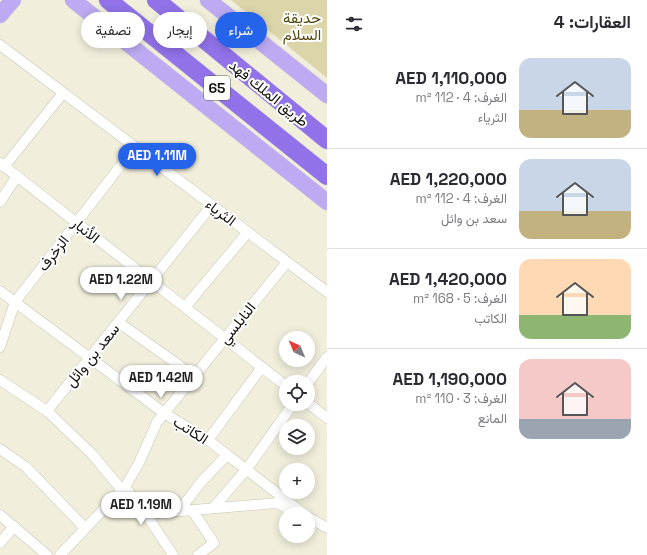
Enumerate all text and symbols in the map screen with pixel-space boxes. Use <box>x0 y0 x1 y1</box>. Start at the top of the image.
park label: حديقة السلام <box>283 8 321 45</box>
text: العقارات: 4 <box>554 11 631 33</box>
chip: تصفية <box>81 12 145 48</box>
chip: إيجار <box>153 12 207 48</box>
chip: شراء <box>215 12 267 48</box>
icon: filters <box>343 13 365 35</box>
street label: طريق الملك فهد <box>225 55 313 132</box>
text: AED 1,110,000 <box>395 67 507 89</box>
icon: home <box>551 74 599 122</box>
road number: 65 <box>204 76 230 100</box>
text: الغرف: 4 · 112 m² <box>416 89 507 106</box>
text: الثرياء <box>478 109 507 126</box>
pin: AED 1.11M <box>111 143 203 177</box>
text: AED 1.11M <box>127 147 187 164</box>
text: AED 1,220,000 <box>390 168 507 190</box>
icon: home <box>551 175 599 223</box>
text: الغرف: 4 · 112 m² <box>416 190 507 207</box>
street label: الثرياء <box>202 194 240 230</box>
text: سعد بن وائل <box>441 210 507 227</box>
street label: الأنبار <box>67 212 104 247</box>
street label: الزخرف <box>33 231 73 275</box>
pin: AED 1.22M <box>75 267 167 301</box>
text: AED 1,420,000 <box>389 268 507 290</box>
text: AED 1.22M <box>89 271 153 288</box>
icon: home <box>551 275 599 323</box>
text: الغرف: 5 · 168 m² <box>413 290 507 307</box>
street label: النابلسي <box>214 298 263 350</box>
text: الكاتب <box>474 310 507 327</box>
street label: سعد بن وائل <box>61 319 124 391</box>
north arrow <box>279 331 315 367</box>
map controls <box>279 331 315 543</box>
pin: AED 1.42M <box>115 365 207 399</box>
text: AED 1,190,000 <box>393 368 507 390</box>
text: AED 1.42M <box>129 369 193 386</box>
button: locate <box>279 375 315 411</box>
icon: home <box>551 375 599 423</box>
text: الغرف: 3 · 110 m² <box>415 390 507 407</box>
text: المانع <box>478 410 507 427</box>
street label: الكاتب <box>170 412 212 448</box>
button: layers <box>279 419 315 455</box>
button: + <box>279 463 315 499</box>
pin: AED 1.19M <box>95 492 187 526</box>
text: AED 1.19M <box>110 496 172 513</box>
button: − <box>279 507 315 543</box>

